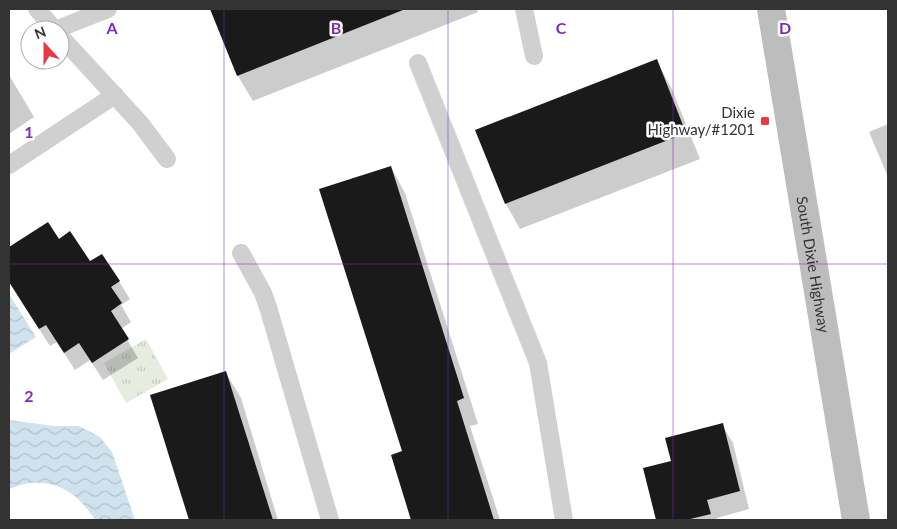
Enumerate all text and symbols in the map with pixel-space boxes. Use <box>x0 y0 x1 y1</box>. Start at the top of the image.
text: A <box>105 18 118 37</box>
text: B <box>331 18 341 37</box>
text: C <box>556 18 567 37</box>
text: D <box>779 18 791 37</box>
north arrow <box>20 20 70 70</box>
text: N <box>32 23 48 42</box>
place label: Dixie Highway/#1201 <box>648 103 755 138</box>
marker: Dixie Highway/#1201 <box>759 115 771 127</box>
text: 1 <box>24 122 34 141</box>
street label: South Dixie Highway <box>793 195 834 334</box>
text: 2 <box>24 386 34 405</box>

